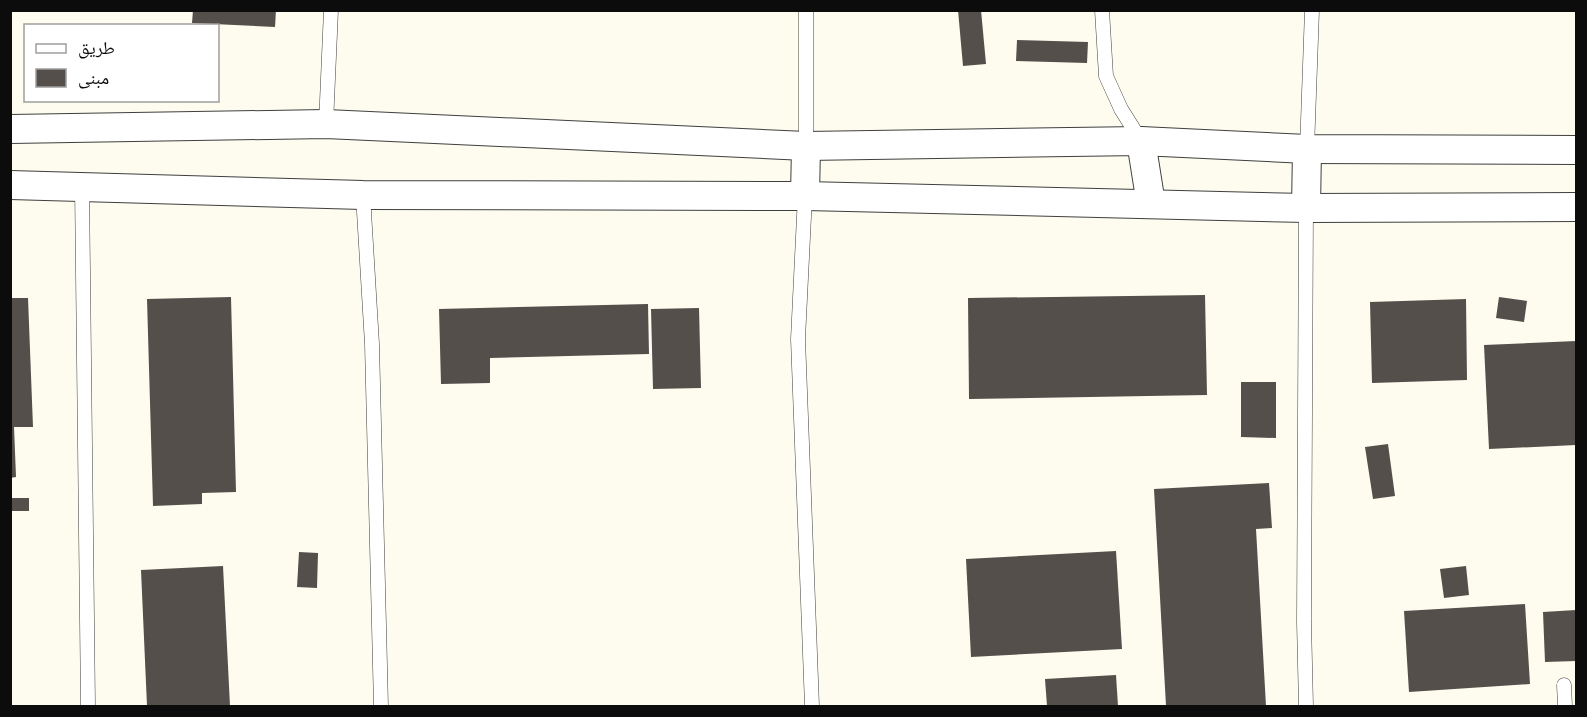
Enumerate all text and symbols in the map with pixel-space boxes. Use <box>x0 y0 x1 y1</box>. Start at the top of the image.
legend <box>24 24 219 102</box>
text: طريق <box>78 35 115 59</box>
text: مبنى <box>78 65 109 89</box>

